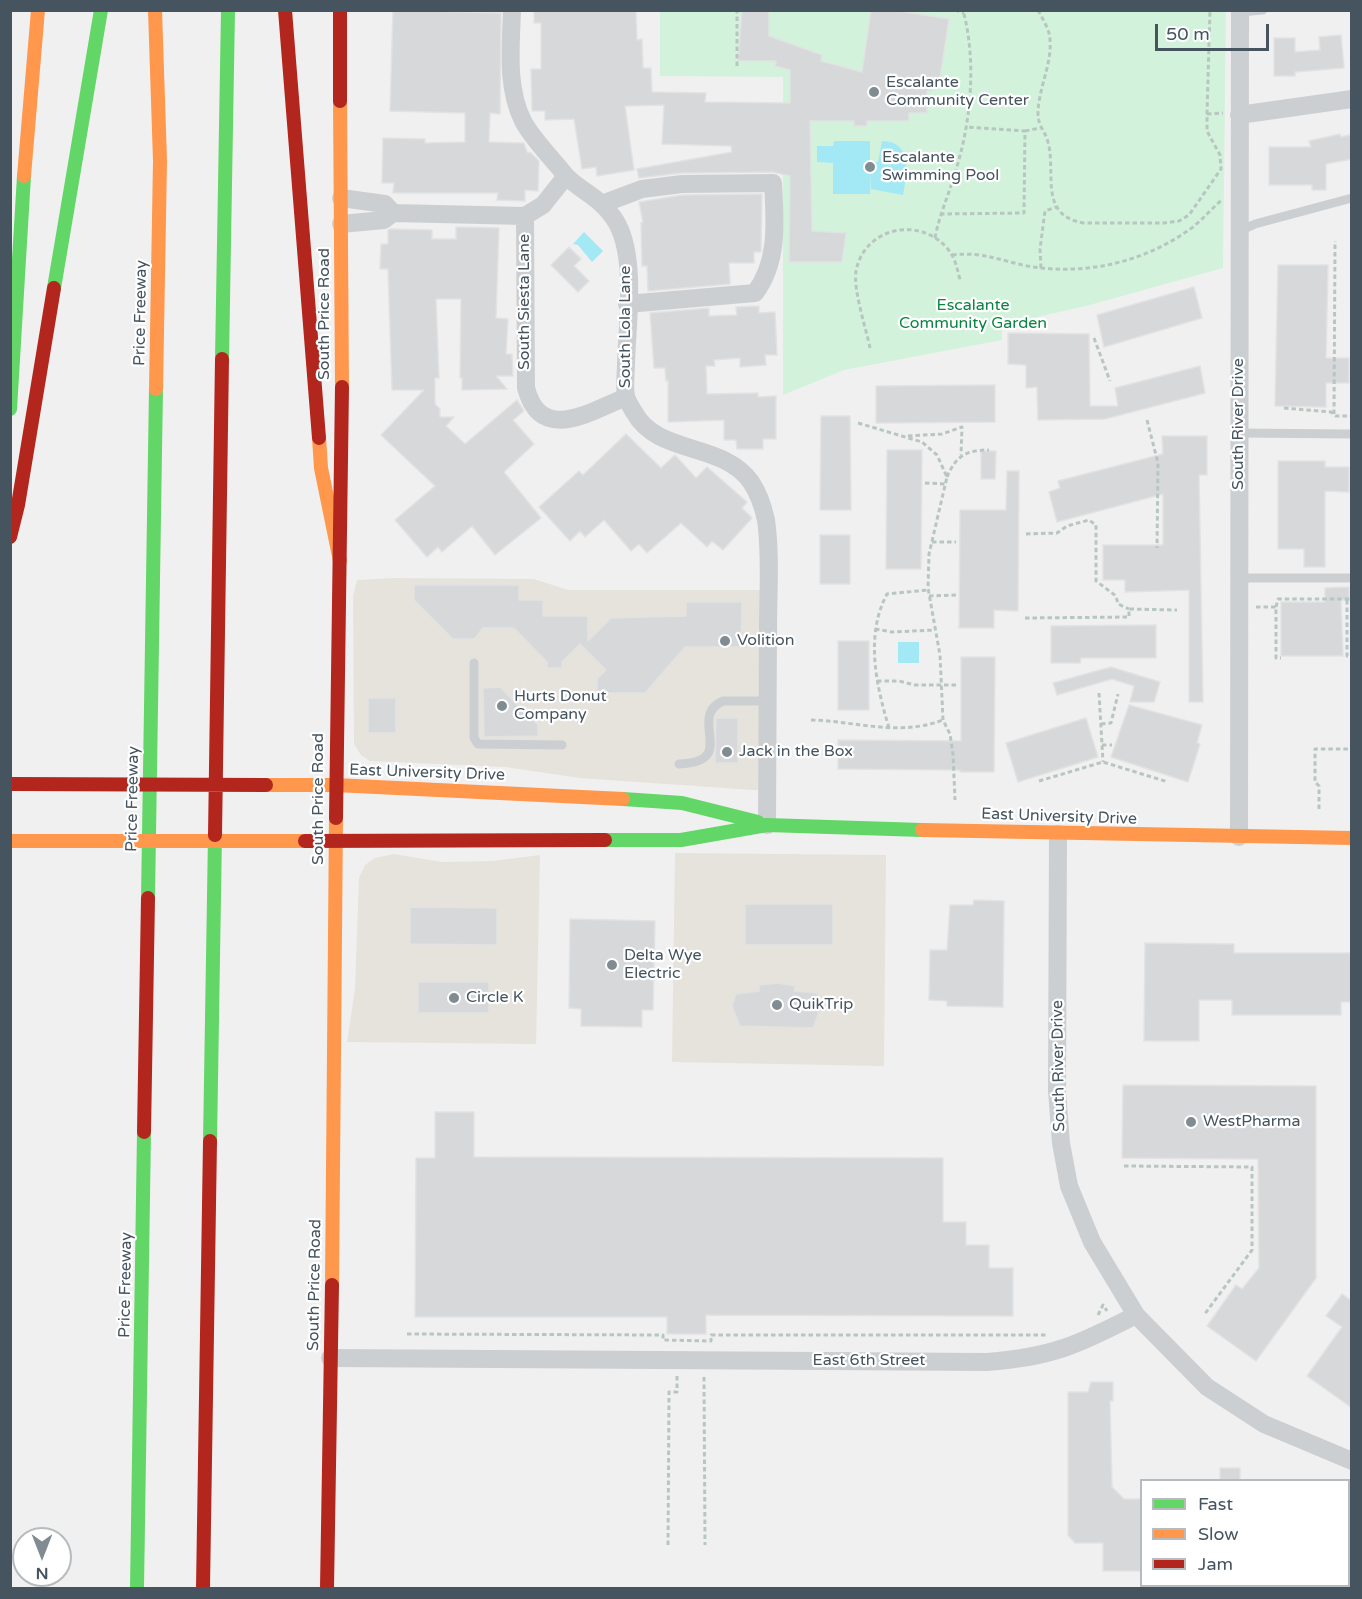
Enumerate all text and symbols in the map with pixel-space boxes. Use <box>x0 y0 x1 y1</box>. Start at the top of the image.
scale bar <box>1158 12 1272 50</box>
text: 50 m <box>1166 23 1210 45</box>
place label: Escalante Community Center <box>886 73 1029 111</box>
marker: Escalante Community Center <box>867 85 881 99</box>
place label: Escalante Swimming Pool <box>882 148 999 186</box>
marker: Escalante Swimming Pool <box>863 160 877 174</box>
street label: South Siesta Lane <box>515 234 535 370</box>
street label: South Price Road <box>315 248 335 380</box>
street label: Price Freeway <box>130 260 152 366</box>
street label: South Lola Lane <box>616 266 636 388</box>
park label: Escalante Community Garden <box>899 296 1047 334</box>
street label: South River Drive <box>1229 358 1249 490</box>
place label: Volition <box>737 631 794 651</box>
marker: Volition <box>718 634 732 648</box>
place label: Hurts Donut Company <box>514 687 607 725</box>
marker: Hurts Donut Company <box>495 699 509 713</box>
street label: South Price Road <box>309 733 329 865</box>
place label: Jack in the Box <box>739 742 853 762</box>
marker: Jack in the Box <box>720 745 734 759</box>
street label: Price Freeway <box>122 746 144 852</box>
street label: East University Drive <box>349 761 505 785</box>
street label: East University Drive <box>981 805 1137 829</box>
place label: Delta Wye Electric <box>624 946 702 984</box>
marker: Delta Wye Electric <box>605 958 619 972</box>
place label: Circle K <box>466 988 523 1008</box>
marker: Circle K <box>447 991 461 1005</box>
place label: QuikTrip <box>789 995 853 1015</box>
marker: QuikTrip <box>770 998 784 1012</box>
street label: South River Drive <box>1048 1000 1070 1132</box>
place label: WestPharma <box>1203 1112 1300 1132</box>
marker: WestPharma <box>1184 1115 1198 1129</box>
street label: South Price Road <box>304 1219 326 1351</box>
street label: Price Freeway <box>115 1232 137 1338</box>
street label: East 6th Street <box>813 1351 925 1371</box>
legend <box>1140 1479 1350 1587</box>
text: Fast <box>1198 1493 1233 1515</box>
text: Slow <box>1198 1523 1239 1545</box>
north arrow <box>12 1527 72 1587</box>
text: Jam <box>1198 1553 1233 1575</box>
text: N <box>36 1563 48 1583</box>

